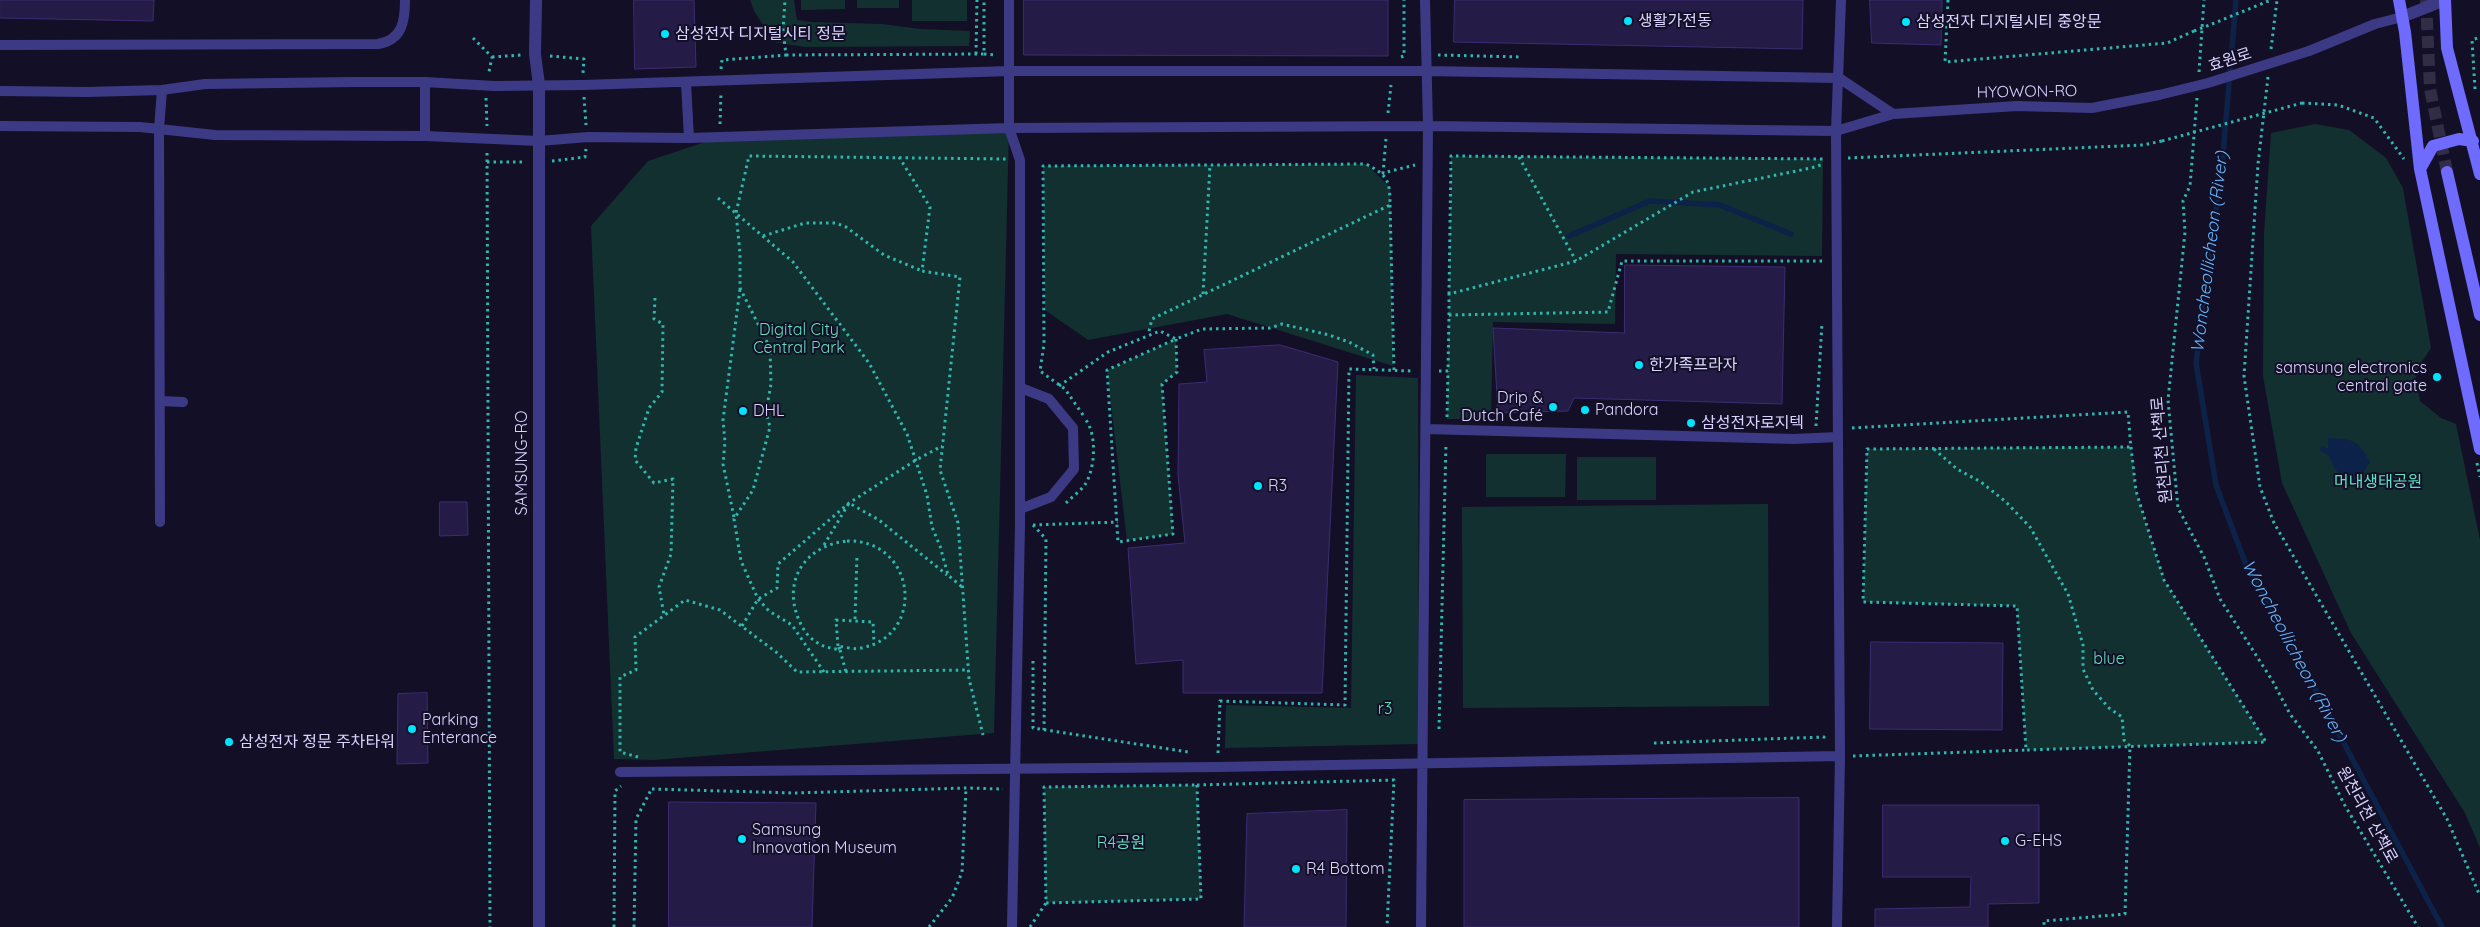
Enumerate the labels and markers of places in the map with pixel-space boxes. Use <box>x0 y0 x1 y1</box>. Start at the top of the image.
place label: 생활가전동 <box>1638 11 1712 31</box>
place label: 삼성전자 디지털시티 중앙문 <box>1916 12 2101 32</box>
marker: 생활가전동 <box>1622 15 1634 27</box>
marker: 삼성전자 디지털시티 중앙문 <box>1900 16 1912 28</box>
place label: 삼성전자 디지털시티 정문 <box>675 24 846 44</box>
marker: 삼성전자 디지털시티 정문 <box>659 28 671 40</box>
place label: 한가족프라자 <box>1649 355 1737 375</box>
place label: samsung electronics central gate <box>2276 358 2427 396</box>
marker: 한가족프라자 <box>1633 359 1645 371</box>
marker: samsung electronics central gate <box>2431 371 2443 383</box>
place label: Drip & Dutch Café <box>1461 388 1543 426</box>
place label: Pandora <box>1595 400 1658 420</box>
place label: DHL <box>753 401 785 421</box>
marker: Drip & Dutch Café <box>1547 401 1559 413</box>
marker: Pandora <box>1579 404 1591 416</box>
marker: DHL <box>737 405 749 417</box>
place label: 삼성전자로지텍 <box>1701 413 1804 433</box>
marker: 삼성전자로지텍 <box>1685 417 1697 429</box>
place label: R3 <box>1268 476 1287 496</box>
marker: R3 <box>1252 480 1264 492</box>
place label: Parking Enterance <box>422 710 497 748</box>
marker: Parking Enterance <box>406 723 418 735</box>
place label: 삼성전자 정문 주차타워 <box>239 732 395 752</box>
marker: 삼성전자 정문 주차타워 <box>223 736 235 748</box>
place label: Samsung Innovation Museum <box>752 820 897 858</box>
place label: G-EHS <box>2015 831 2062 851</box>
marker: Samsung Innovation Museum <box>736 833 748 845</box>
marker: G-EHS <box>1999 835 2011 847</box>
place label: R4 Bottom <box>1306 859 1385 879</box>
marker: R4 Bottom <box>1290 863 1302 875</box>

